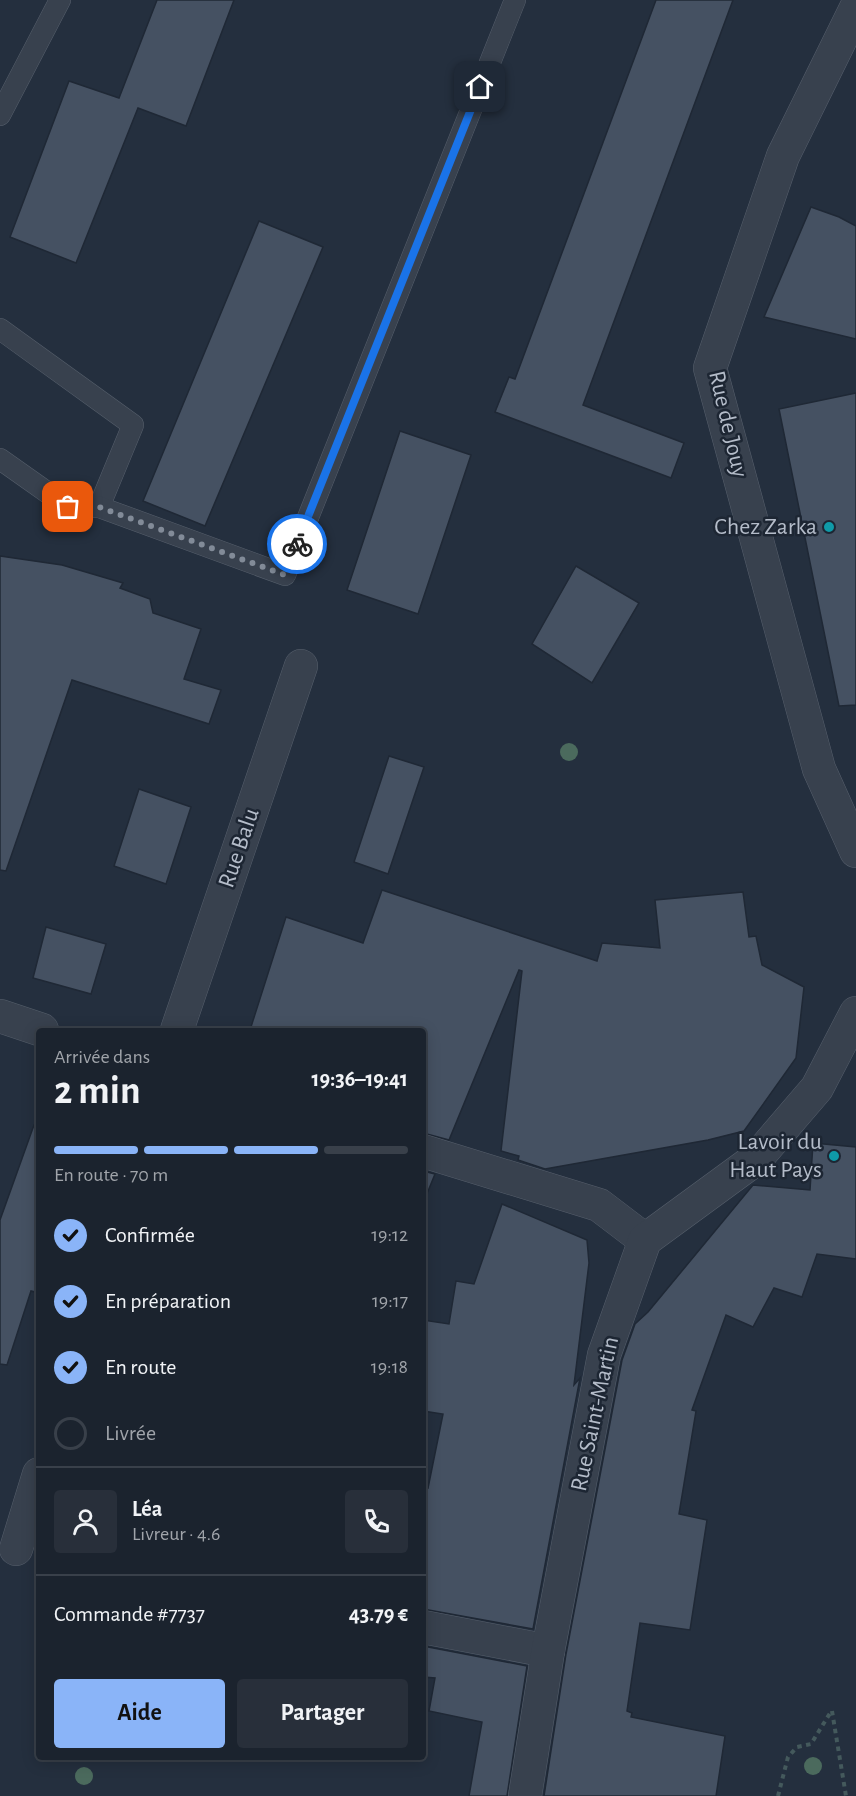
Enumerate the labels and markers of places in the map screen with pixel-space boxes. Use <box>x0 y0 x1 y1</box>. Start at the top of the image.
pin <box>454 61 505 112</box>
pin <box>42 481 93 532</box>
place label: Chez Zarka <box>714 515 817 539</box>
marker: Chez Zarka <box>822 520 836 534</box>
place label: Lavoir du Haut Pays <box>729 1130 822 1182</box>
marker: Lavoir du Haut Pays <box>827 1149 841 1163</box>

